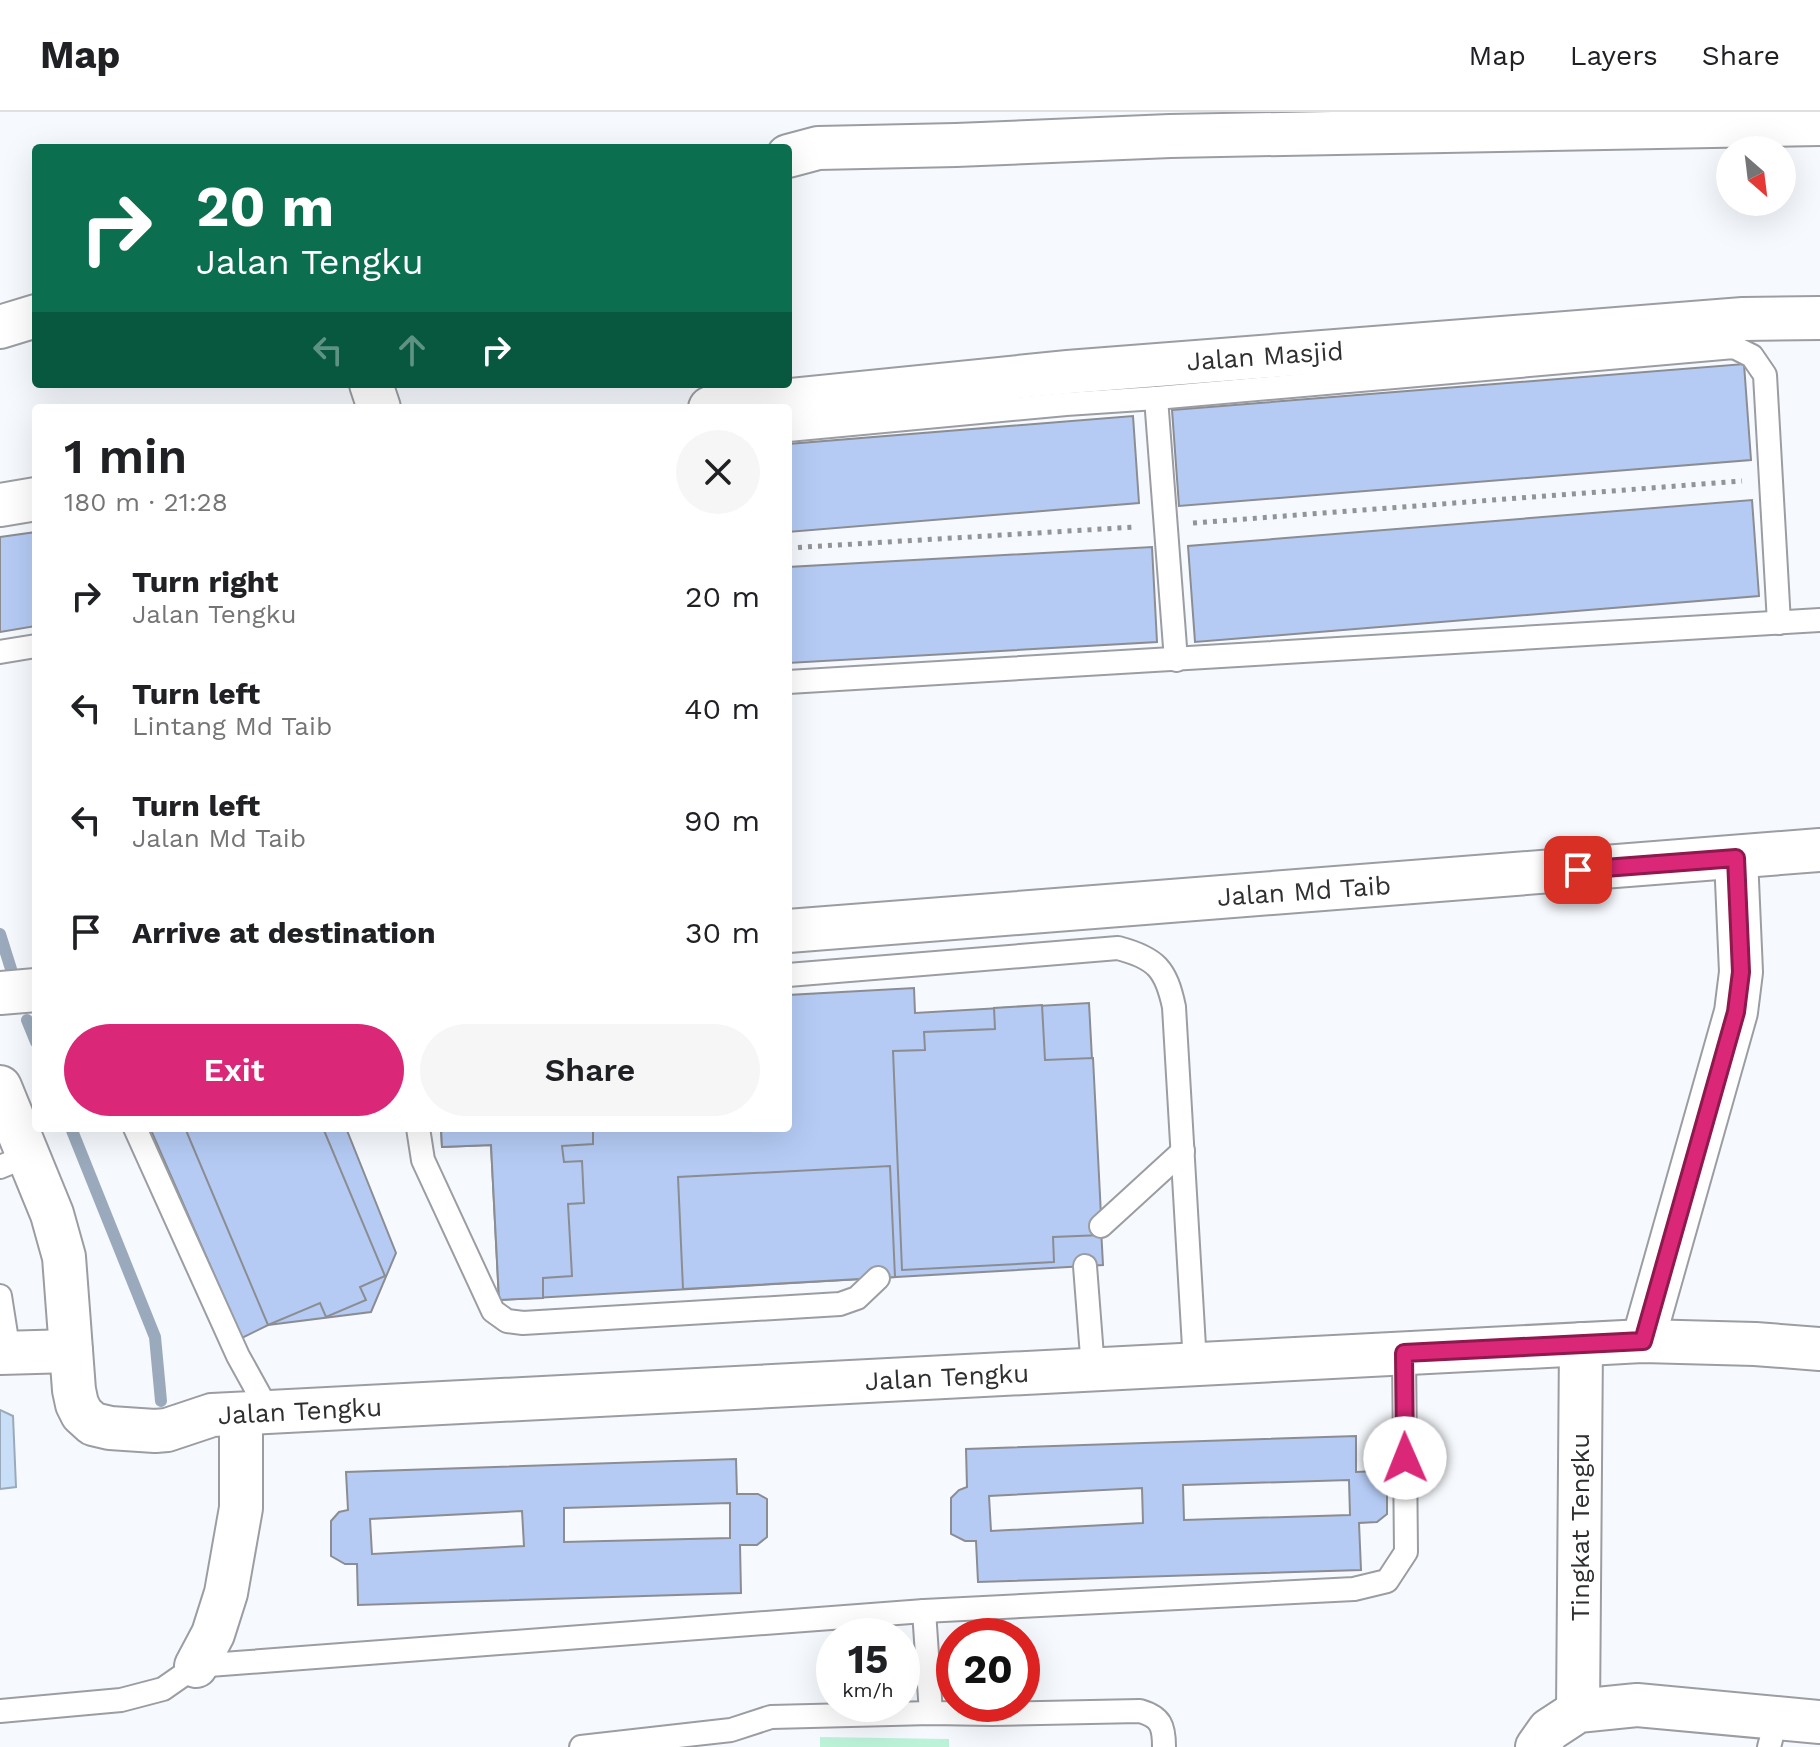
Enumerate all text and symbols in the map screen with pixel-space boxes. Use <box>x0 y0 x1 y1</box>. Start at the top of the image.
text: Map <box>40 33 120 77</box>
text: Map <box>1469 39 1526 72</box>
text: Layers <box>1570 39 1658 72</box>
text: Share <box>1702 39 1780 72</box>
north arrow <box>1716 136 1796 216</box>
map controls <box>1716 136 1796 216</box>
text: 20 m <box>196 174 334 240</box>
icon: right <box>64 176 168 280</box>
text: Jalan Tengku <box>196 241 424 283</box>
icon: left <box>306 328 350 372</box>
icon: ahead <box>390 328 434 372</box>
icon: right <box>474 328 518 372</box>
street label: Jalan Masjid <box>1186 336 1344 376</box>
text: 1 min <box>64 428 187 485</box>
button: close <box>676 430 760 514</box>
text: 180 m · 21:28 <box>64 487 228 517</box>
text: Turn right <box>132 564 278 599</box>
icon: right <box>64 574 108 618</box>
text: 20 m <box>685 579 760 614</box>
text: Jalan Tengku <box>132 599 296 629</box>
text: Turn left <box>132 676 260 711</box>
icon: left <box>64 686 108 730</box>
text: 40 m <box>684 691 760 726</box>
text: Lintang Md Taib <box>132 711 332 741</box>
text: Turn left <box>132 788 260 823</box>
icon: left <box>64 798 108 842</box>
text: 90 m <box>684 803 760 838</box>
text: Jalan Md Taib <box>132 823 306 853</box>
pin <box>1544 836 1612 904</box>
icon: arrive <box>1556 848 1600 892</box>
street label: Jalan Md Taib <box>1216 870 1392 912</box>
icon: arrive <box>64 910 108 954</box>
text: Arrive at destination <box>132 915 436 950</box>
text: 30 m <box>685 915 760 950</box>
button: Exit <box>64 1024 404 1116</box>
button: Share <box>420 1024 760 1116</box>
street label: Jalan Tengku <box>864 1358 1030 1396</box>
street label: Jalan Tengku <box>217 1392 383 1430</box>
position arrow <box>1363 1416 1447 1500</box>
street label: Tingkat Tengku <box>1565 1433 1595 1621</box>
speed limit sign: 20 <box>936 1618 1040 1722</box>
text: 15 <box>848 1636 888 1683</box>
text: km/h <box>842 1678 894 1702</box>

